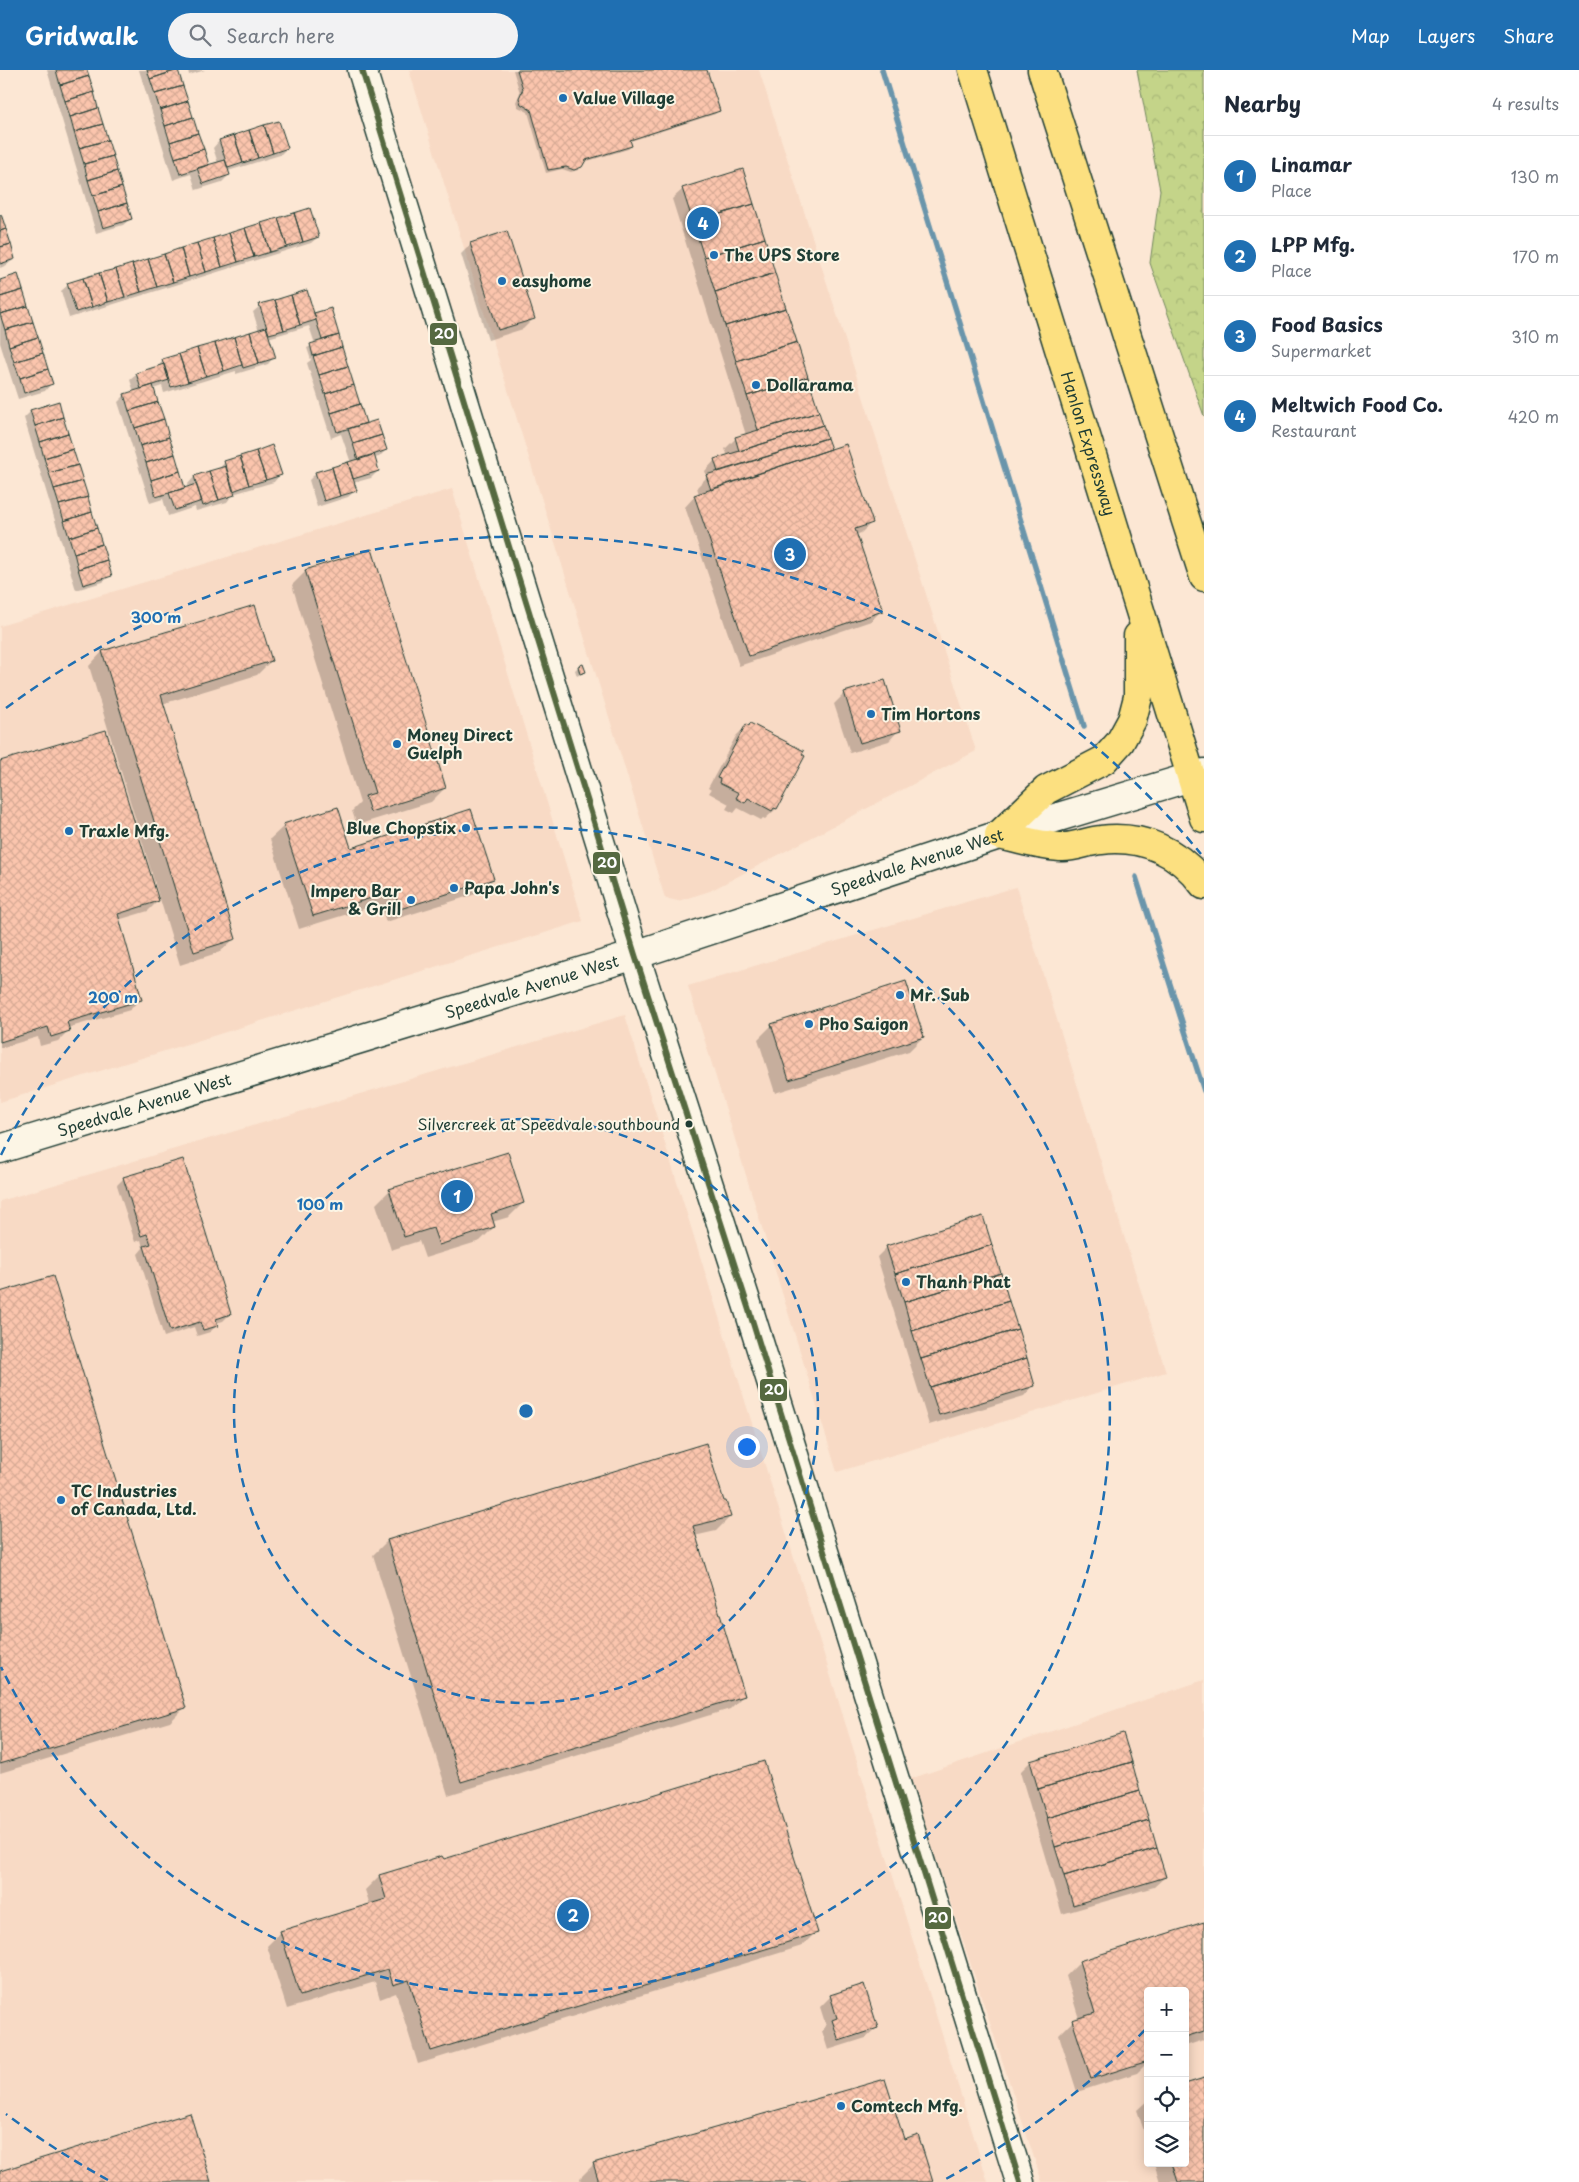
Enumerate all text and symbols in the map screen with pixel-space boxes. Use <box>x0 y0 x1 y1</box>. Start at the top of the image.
search box <box>168 13 518 58</box>
text: Gridwalk <box>25 17 138 53</box>
icon: search <box>186 21 214 49</box>
text: Search here <box>226 21 335 49</box>
text: Map <box>1351 22 1390 49</box>
text: Layers <box>1418 22 1475 49</box>
text: Share <box>1503 22 1554 49</box>
place label: Value Village <box>573 85 675 109</box>
text: Nearby <box>1224 87 1301 119</box>
text: 4 results <box>1492 91 1559 115</box>
marker: Value Village <box>557 92 569 104</box>
text: Linamar <box>1271 150 1352 178</box>
text: 1 <box>1236 164 1244 188</box>
text: 130 m <box>1511 164 1559 188</box>
text: Place <box>1271 178 1312 202</box>
pin: 4 <box>687 204 719 242</box>
text: LPP Mfg. <box>1271 230 1355 258</box>
place label: The UPS Store <box>724 242 840 266</box>
text: 2 <box>1234 244 1246 268</box>
text: 170 m <box>1513 244 1559 268</box>
marker: The UPS Store <box>708 249 720 261</box>
text: Place <box>1271 258 1312 282</box>
place label: easyhome <box>512 268 592 292</box>
marker: easyhome <box>496 275 508 287</box>
text: Food Basics <box>1271 310 1383 338</box>
line badge: 20 <box>429 322 458 346</box>
text: 20 <box>434 323 454 344</box>
text: 3 <box>1235 324 1245 348</box>
text: 310 m <box>1511 324 1559 348</box>
text: Supermarket <box>1271 338 1371 362</box>
street label: Hanlon Expressway <box>1056 368 1123 518</box>
place label: Dollarama <box>766 372 854 396</box>
marker: Dollarama <box>750 379 762 391</box>
text: Meltwich Food Co. <box>1271 390 1443 418</box>
text: 4 <box>1235 404 1245 428</box>
text: 420 m <box>1508 404 1559 428</box>
text: Restaurant <box>1271 418 1357 442</box>
pin: 3 <box>774 535 806 573</box>
text: 300 m <box>131 605 181 628</box>
place label: Tim Hortons <box>881 701 981 725</box>
marker: Tim Hortons <box>865 708 877 720</box>
place label: Money Direct Guelph <box>407 722 513 764</box>
marker: Money Direct Guelph <box>391 738 403 750</box>
place label: Blue Chopstix <box>346 815 456 839</box>
place label: Traxle Mfg. <box>79 818 170 842</box>
street label: Speedvale Avenue West <box>827 821 1006 901</box>
marker: Blue Chopstix <box>460 822 472 834</box>
marker: Traxle Mfg. <box>63 825 75 837</box>
line badge: 20 <box>592 851 621 875</box>
text: 20 <box>597 852 617 873</box>
place label: Papa John's <box>464 875 560 899</box>
place label: Impero Bar & Grill <box>310 878 402 920</box>
marker: Papa John's <box>448 882 460 894</box>
marker: Impero Bar & Grill <box>405 894 417 906</box>
street label: Speedvale Avenue West <box>442 948 621 1023</box>
place label: Mr. Sub <box>910 982 970 1006</box>
text: 200 m <box>88 985 138 1008</box>
marker: Mr. Sub <box>894 989 906 1001</box>
place label: Pho Saigon <box>819 1011 909 1035</box>
marker: Pho Saigon <box>803 1018 815 1030</box>
street label: Speedvale Avenue West <box>54 1066 234 1142</box>
place label: Silvercreek at Speedvale southbound <box>418 1112 680 1135</box>
marker: Silvercreek at Speedvale southbound <box>684 1119 694 1129</box>
pin: 1 <box>441 1177 473 1215</box>
text: 100 m <box>297 1192 343 1215</box>
place label: Thanh Phat <box>916 1269 1011 1293</box>
marker: Thanh Phat <box>900 1276 912 1288</box>
line badge: 20 <box>759 1378 788 1402</box>
text: 20 <box>764 1379 784 1400</box>
centre of rings <box>517 1402 535 1420</box>
your location <box>734 1434 760 1460</box>
place label: TC Industries of Canada, Ltd. <box>71 1478 197 1520</box>
marker: TC Industries of Canada, Ltd. <box>55 1494 67 1506</box>
pin: 2 <box>557 1896 589 1934</box>
line badge: 20 <box>924 1906 952 1930</box>
text: 20 <box>928 1907 948 1928</box>
map controls <box>1144 1987 1189 2167</box>
button: + <box>1144 1987 1189 2032</box>
button: − <box>1144 2032 1189 2077</box>
button: locate <box>1144 2077 1189 2122</box>
place label: Comtech Mfg. <box>851 2093 963 2117</box>
marker: Comtech Mfg. <box>835 2100 847 2112</box>
button: layers <box>1144 2122 1189 2167</box>

